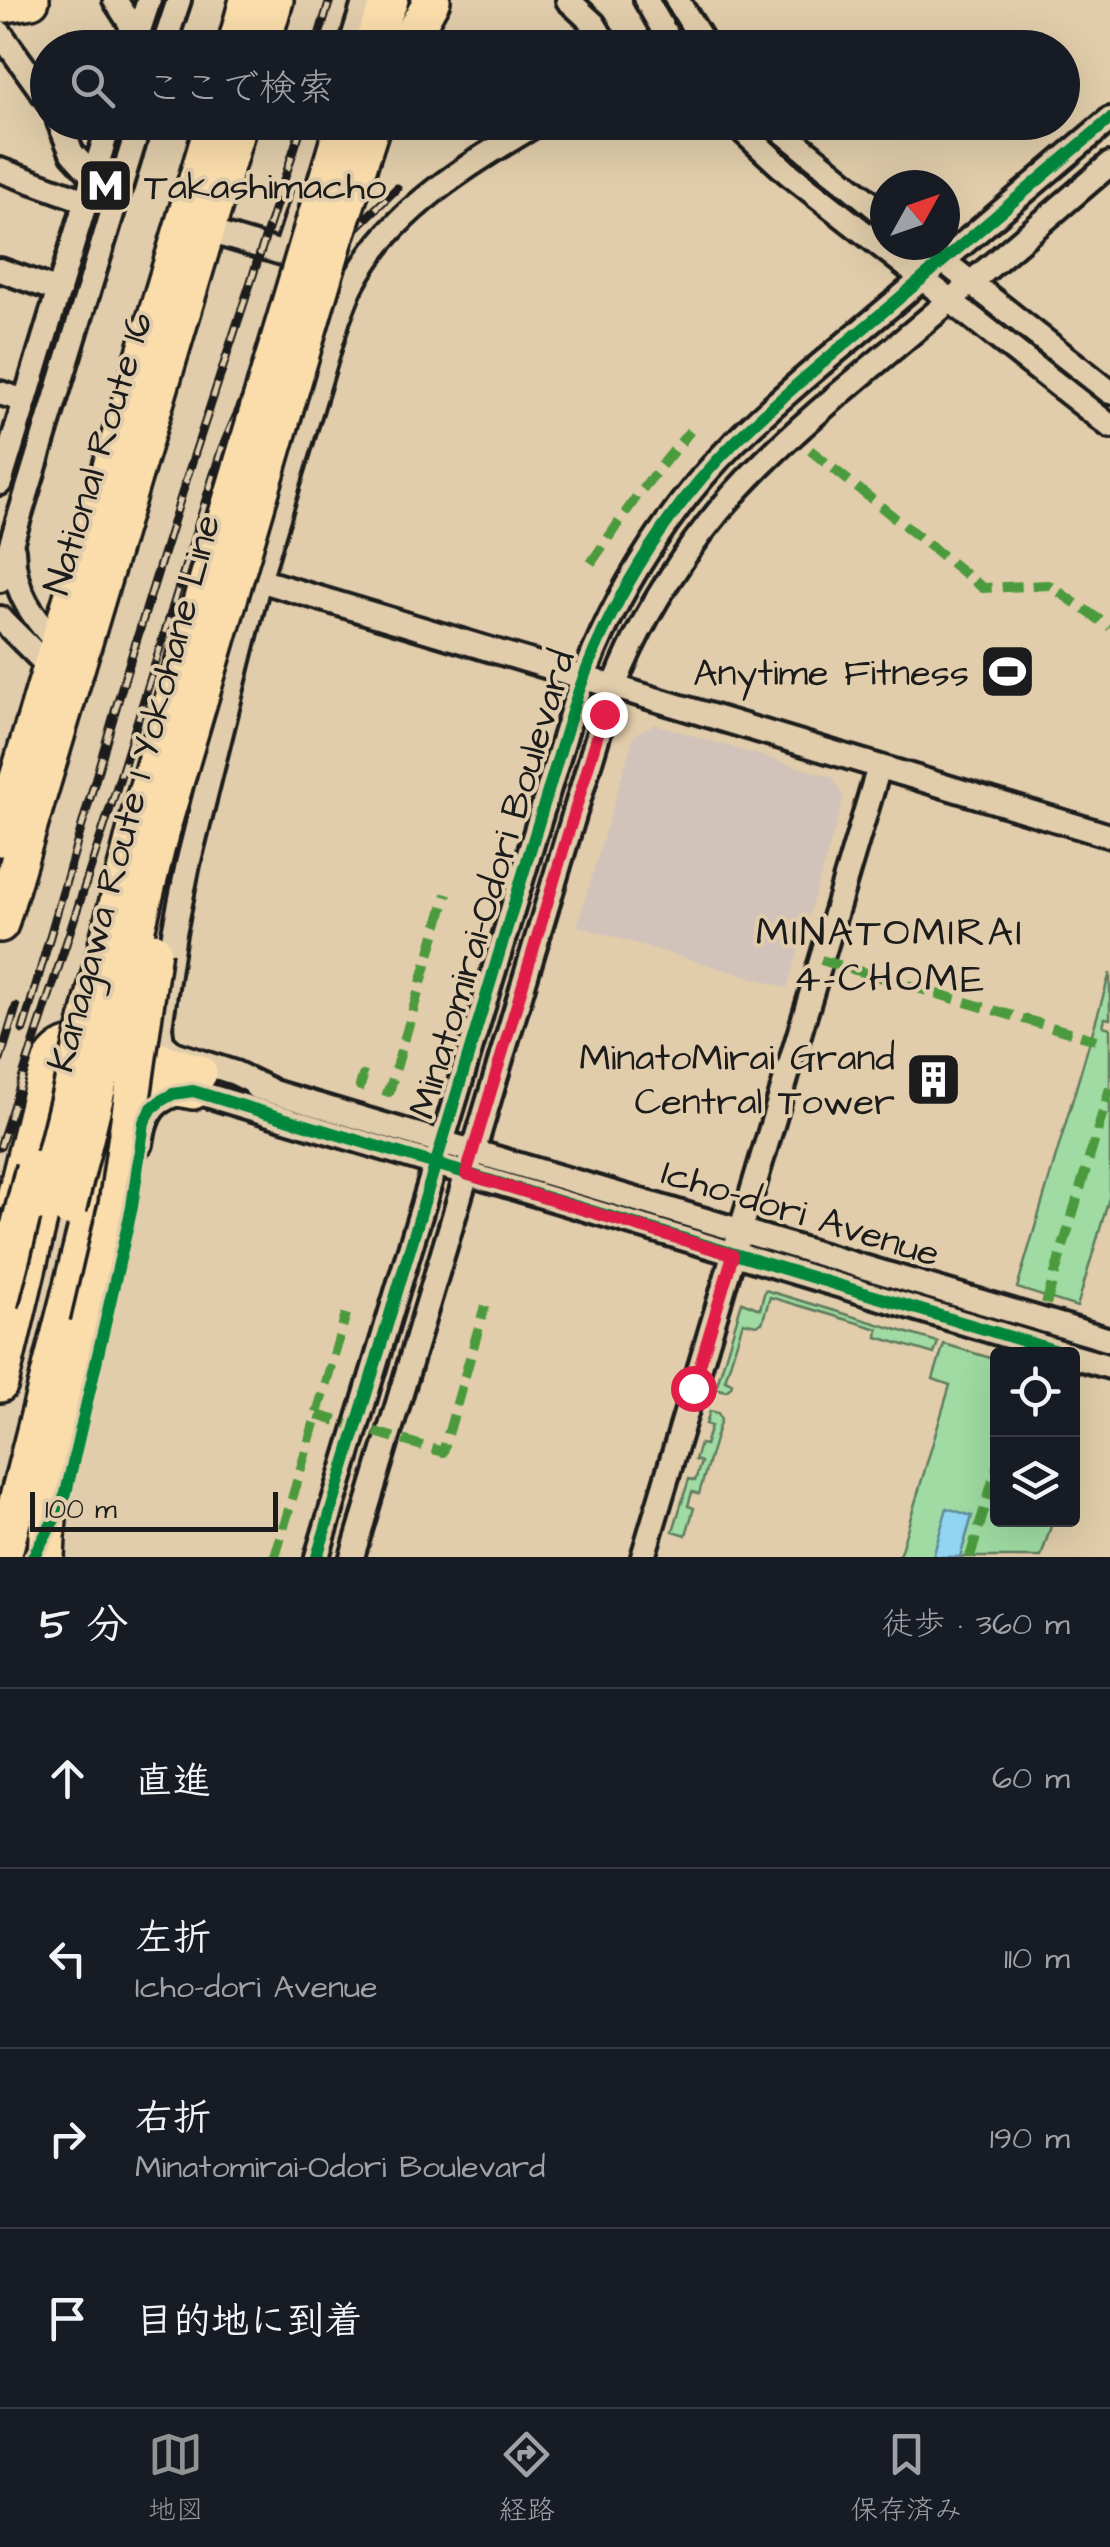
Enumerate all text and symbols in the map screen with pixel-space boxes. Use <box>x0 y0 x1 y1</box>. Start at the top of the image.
search box <box>30 30 1080 140</box>
icon: search <box>65 58 120 113</box>
text: ここで検索 <box>145 63 335 115</box>
metro station icon: Takashimacho <box>75 156 135 216</box>
place label: Takashimacho <box>144 162 386 214</box>
north arrow <box>870 170 960 260</box>
street label: National Route 16 <box>31 306 167 601</box>
street label: Kanagawa Route 1 Yokohane Line <box>35 509 234 1078</box>
sports icon: Anytime Fitness <box>978 642 1038 702</box>
street label: Minatomirai-Odori Boulevard <box>397 644 589 1125</box>
place label: Anytime Fitness <box>693 648 969 701</box>
route end <box>582 692 628 738</box>
district label: MINATOMIRAI 4-CHOME <box>756 906 1024 1007</box>
place label: MinatoMirai Grand Central Tower <box>579 1033 895 1129</box>
building icon: MinatoMirai Grand Central Tower <box>904 1049 964 1109</box>
street label: Icho-dori Avenue <box>655 1147 946 1281</box>
map controls <box>990 1347 1080 1527</box>
button: locate <box>990 1347 1080 1437</box>
route start <box>671 1366 717 1412</box>
button: layers <box>990 1437 1080 1527</box>
scale bar <box>30 1487 278 1532</box>
text: 100 m <box>45 1490 117 1529</box>
text: 5 分 <box>40 1597 129 1655</box>
text: 徒歩 · 360 m <box>882 1602 1070 1647</box>
icon: ahead <box>40 1751 95 1806</box>
text: 直進 <box>135 1756 211 1808</box>
text: 60 m <box>992 1756 1070 1801</box>
text: 左折 <box>135 1913 211 1965</box>
icon: left <box>40 1931 95 1986</box>
text: 110 m <box>1004 1936 1070 1981</box>
text: Icho-dori Avenue <box>135 1965 378 2010</box>
text: 右折 <box>135 2093 211 2145</box>
icon: right <box>40 2111 95 2166</box>
text: 190 m <box>990 2116 1070 2161</box>
text: Minatomirai-Odori Boulevard <box>135 2145 545 2190</box>
icon: arrive <box>40 2291 95 2346</box>
text: 目的地に到着 <box>135 2296 363 2348</box>
tab: 地図 <box>148 2427 204 2530</box>
tab: 経路 <box>499 2427 555 2530</box>
tab: 保存済み <box>850 2427 962 2530</box>

